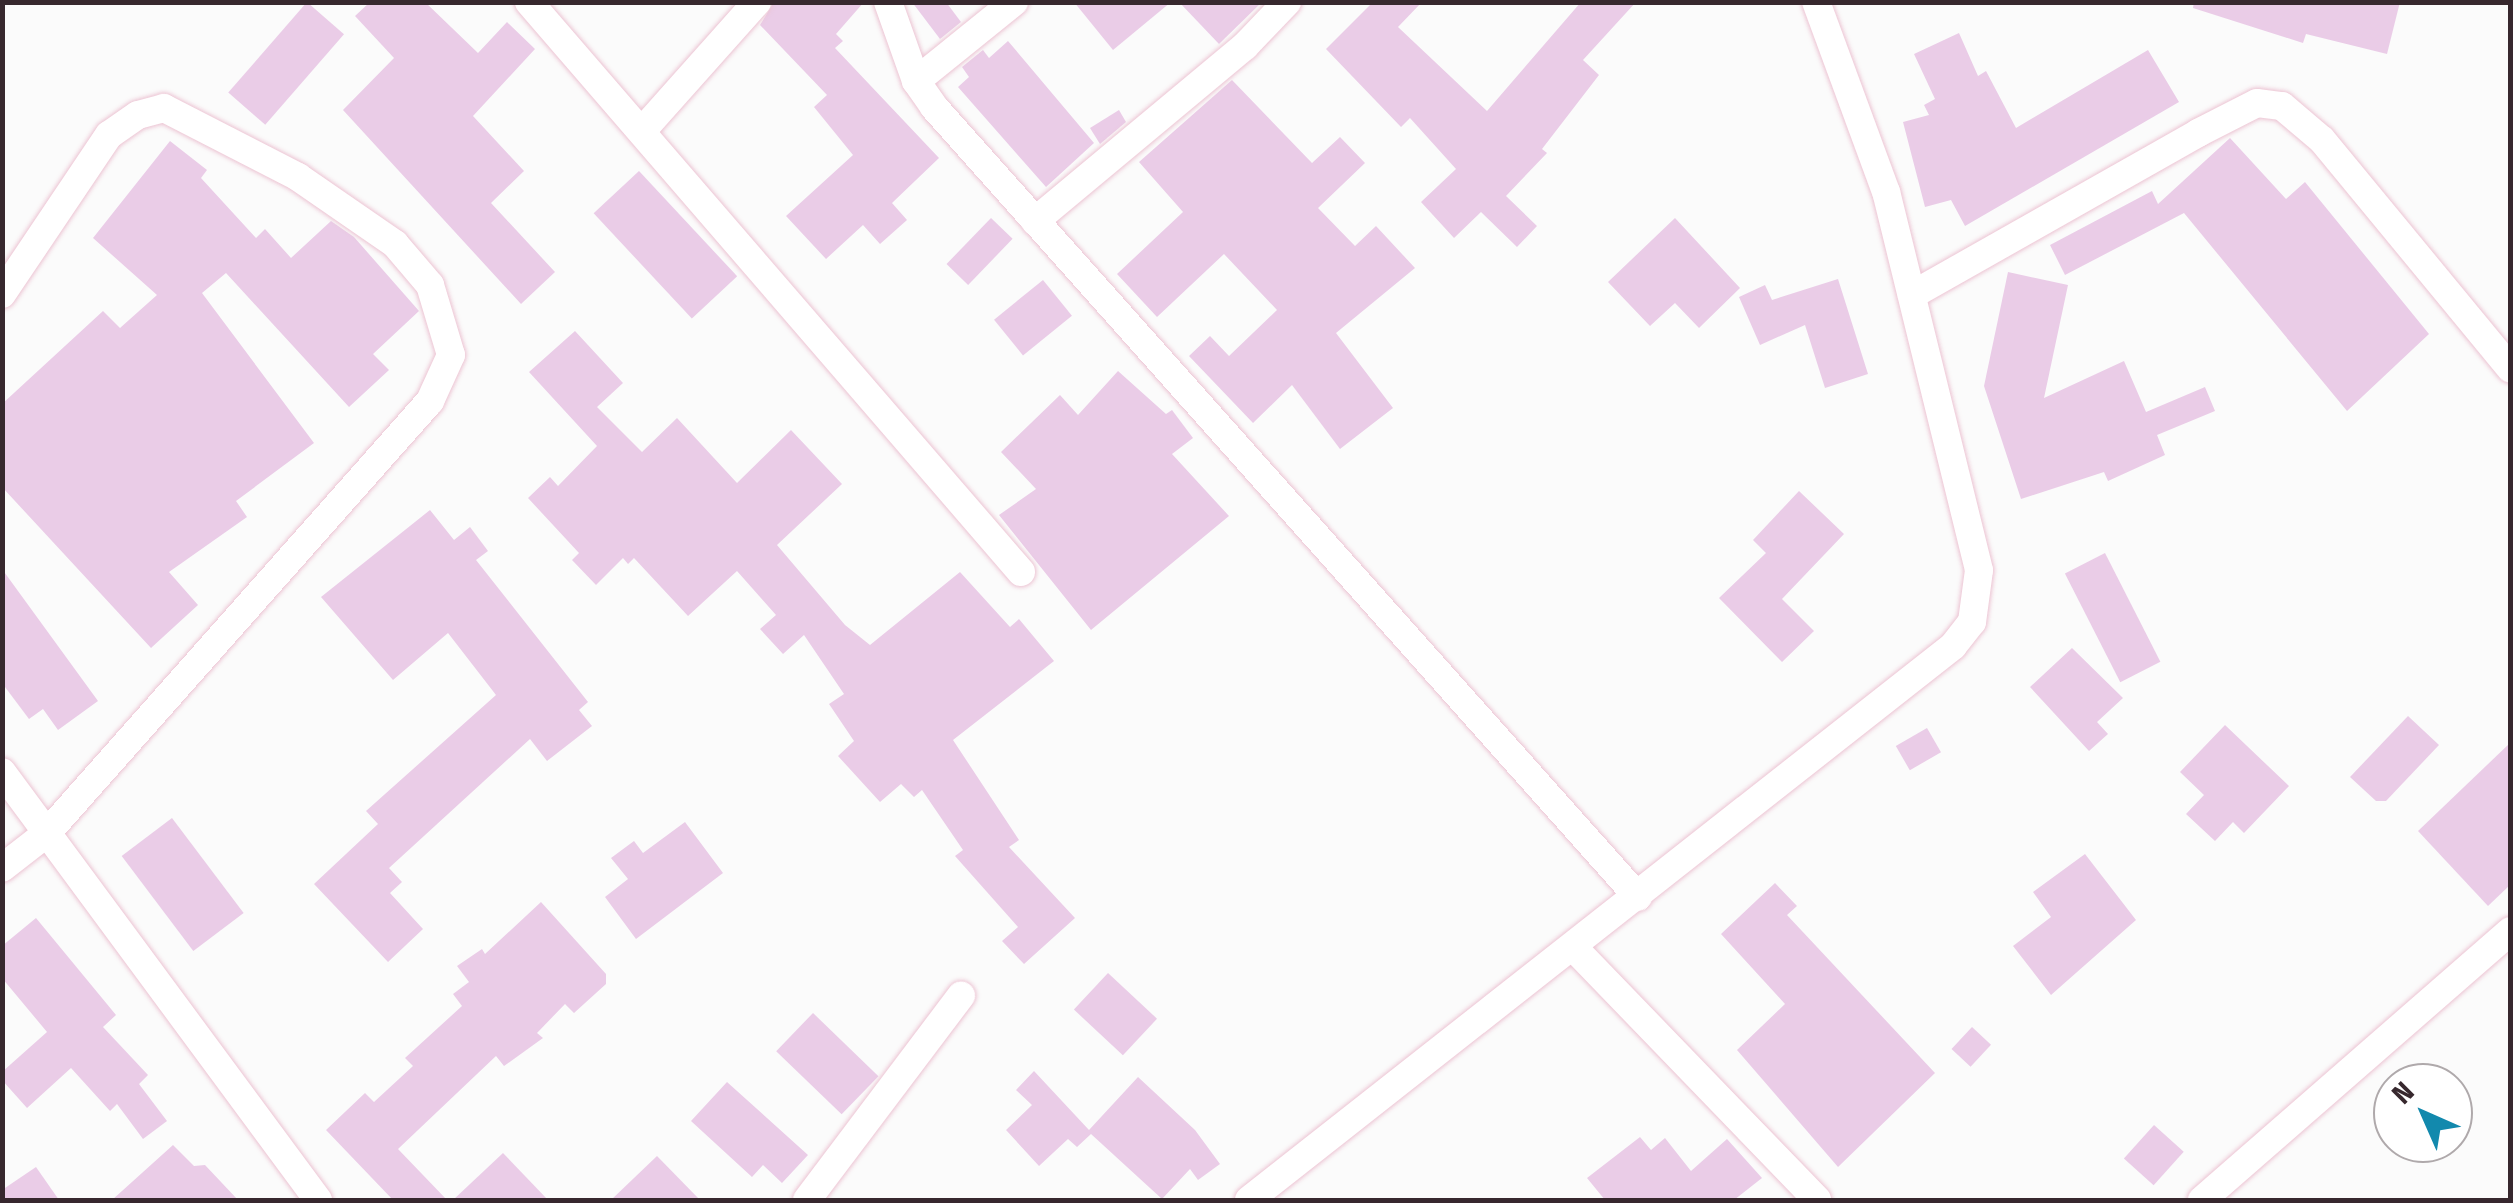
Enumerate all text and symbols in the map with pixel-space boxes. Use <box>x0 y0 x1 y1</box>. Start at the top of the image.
north arrow <box>2373 1063 2473 1163</box>
text: N <box>2385 1075 2420 1110</box>

